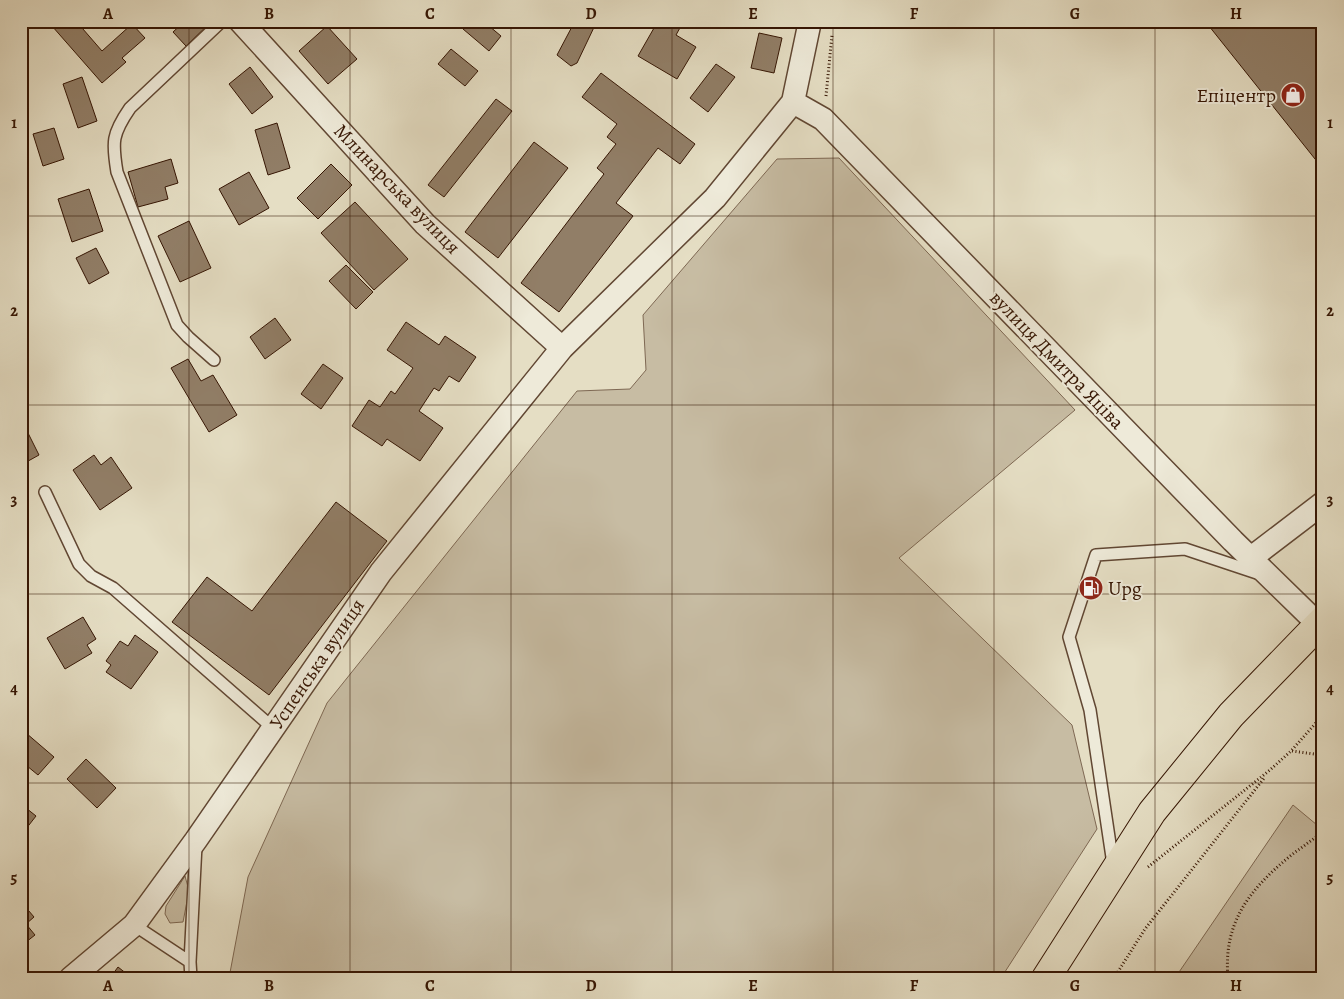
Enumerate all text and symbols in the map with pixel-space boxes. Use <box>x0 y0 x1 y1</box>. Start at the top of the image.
text: A <box>102 3 114 25</box>
text: B <box>264 3 274 25</box>
text: C <box>425 3 435 25</box>
text: D <box>585 3 597 25</box>
text: E <box>748 3 758 25</box>
text: F <box>910 3 919 25</box>
text: G <box>1070 3 1080 25</box>
text: H <box>1230 3 1242 25</box>
place label: Епіцентр <box>1197 82 1276 109</box>
shop icon: Епіцентр <box>1280 82 1306 108</box>
text: 1 <box>11 112 17 134</box>
text: 1 <box>1327 112 1333 134</box>
street label: Млинарська вулиця <box>328 118 466 260</box>
street label: вулиця Дмитра Яціва <box>984 285 1131 436</box>
text: 2 <box>10 300 18 322</box>
text: 2 <box>1326 300 1334 322</box>
text: 3 <box>11 489 18 511</box>
text: 3 <box>1327 489 1334 511</box>
fuel station icon: Upg <box>1078 575 1104 601</box>
place label: Upg <box>1108 575 1142 602</box>
street label: Успенська вулиця <box>263 593 371 735</box>
text: 4 <box>10 678 18 700</box>
text: 4 <box>1326 678 1334 700</box>
text: 5 <box>11 867 18 889</box>
text: 5 <box>1327 867 1334 889</box>
text: A <box>102 975 114 997</box>
text: B <box>264 975 274 997</box>
text: C <box>425 975 435 997</box>
text: D <box>585 975 597 997</box>
text: E <box>748 975 758 997</box>
text: F <box>910 975 919 997</box>
text: G <box>1070 975 1080 997</box>
text: H <box>1230 975 1242 997</box>

